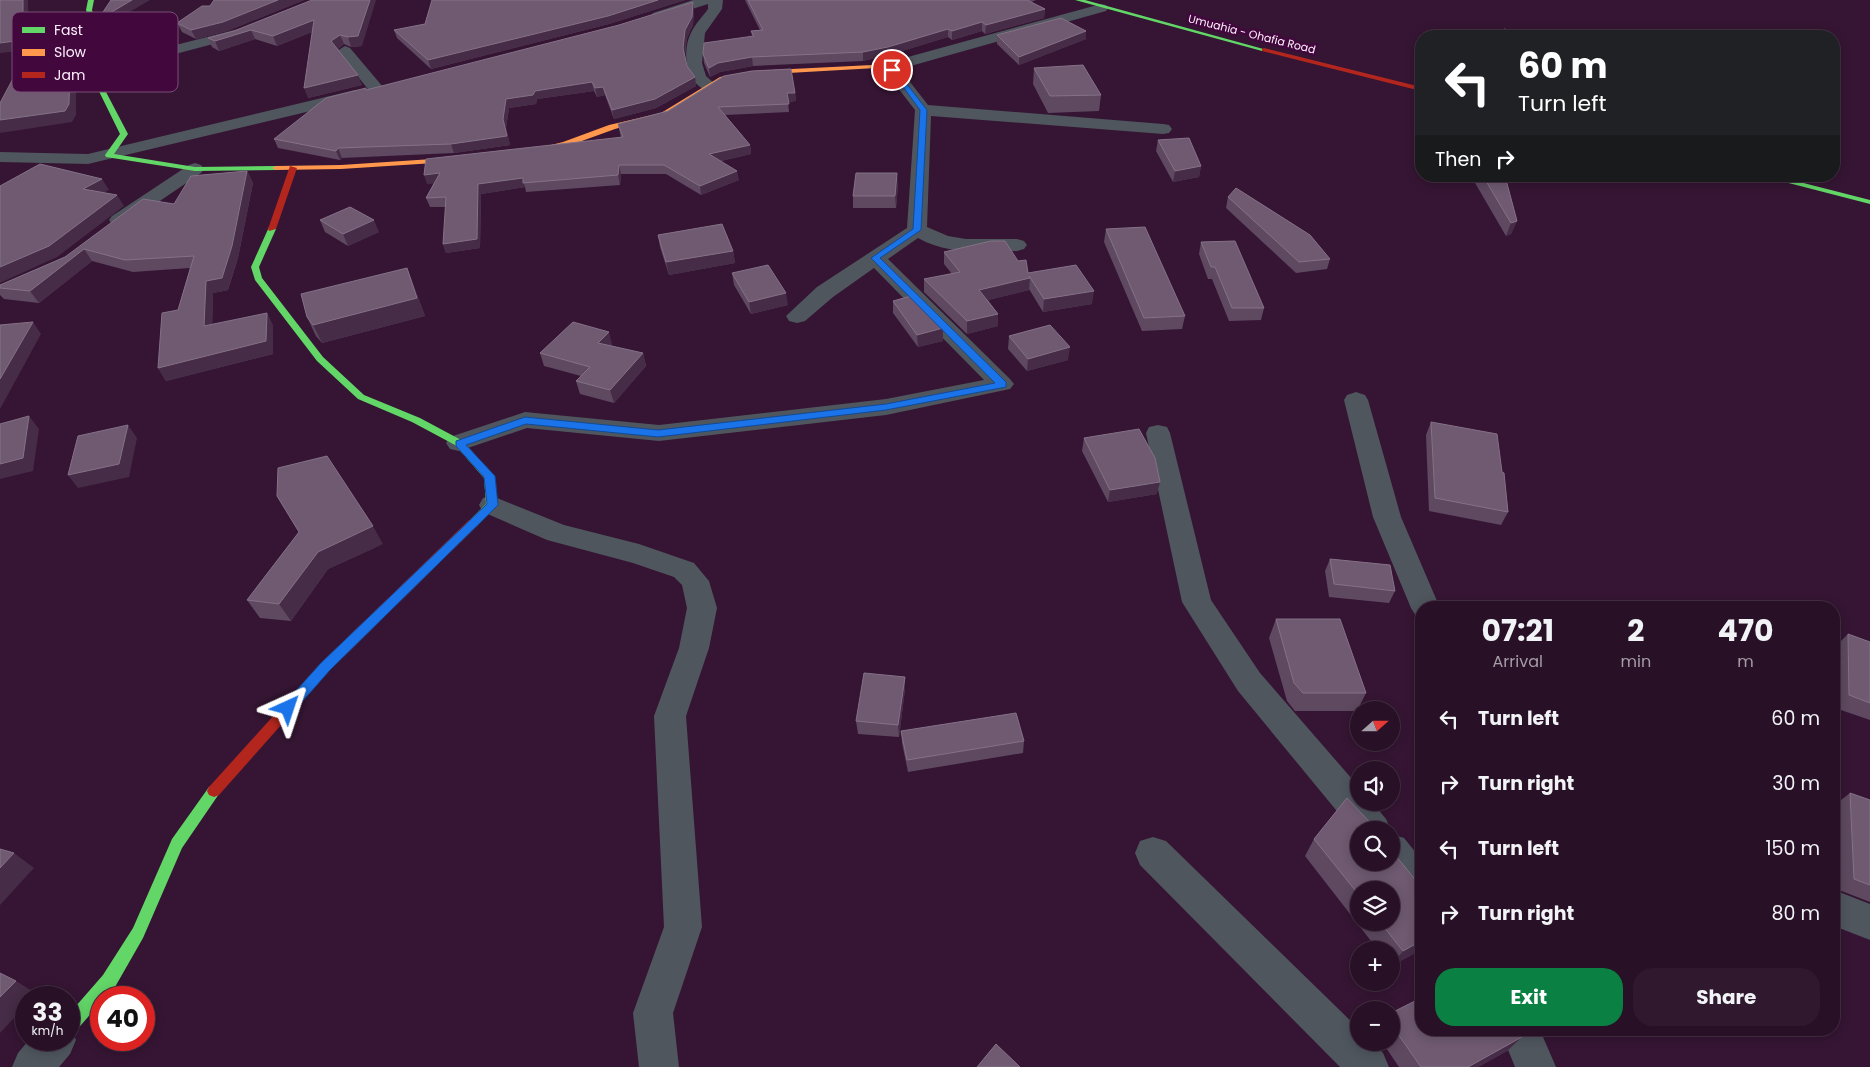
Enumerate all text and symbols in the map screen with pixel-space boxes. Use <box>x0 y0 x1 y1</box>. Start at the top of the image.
street label: Umuahia - Ohafia Road <box>1187 10 1317 58</box>
legend <box>12 12 178 92</box>
text: Fast <box>54 20 83 40</box>
text: 60 m <box>1518 41 1608 90</box>
text: Slow <box>54 42 87 62</box>
pin <box>871 49 913 91</box>
icon: left <box>1435 50 1500 115</box>
icon: arrive <box>878 56 906 84</box>
text: Jam <box>54 65 85 85</box>
text: Turn left <box>1518 88 1606 119</box>
icon: right <box>1491 145 1519 173</box>
text: Then <box>1435 146 1481 173</box>
text: 07:21 <box>1481 609 1554 652</box>
text: 2 <box>1627 609 1644 652</box>
text: 470 <box>1718 609 1774 652</box>
text: Arrival <box>1493 650 1543 673</box>
text: min <box>1620 650 1651 673</box>
text: m <box>1737 650 1754 673</box>
position arrow <box>261 681 313 733</box>
north arrow <box>1350 701 1400 751</box>
map controls <box>1350 701 1400 1051</box>
icon: left <box>1435 705 1463 733</box>
text: Turn left <box>1478 705 1559 732</box>
text: 60 m <box>1771 705 1820 732</box>
button: sound <box>1350 761 1400 811</box>
icon: right <box>1435 770 1463 798</box>
text: Turn right <box>1478 770 1574 797</box>
text: 30 m <box>1772 770 1820 797</box>
button: search <box>1350 821 1400 871</box>
icon: left <box>1435 835 1463 863</box>
text: Turn left <box>1478 835 1559 862</box>
text: 150 m <box>1765 835 1820 862</box>
button: layers <box>1350 881 1400 931</box>
icon: right <box>1435 900 1463 928</box>
text: Turn right <box>1478 900 1574 927</box>
text: 80 m <box>1771 900 1820 927</box>
button: + <box>1350 941 1400 991</box>
button: Exit <box>1435 968 1623 1026</box>
button: Share <box>1633 968 1820 1026</box>
speed limit sign: 40 <box>90 986 155 1051</box>
text: 33 <box>32 995 63 1030</box>
button: − <box>1350 1001 1400 1051</box>
text: km/h <box>32 1022 63 1039</box>

